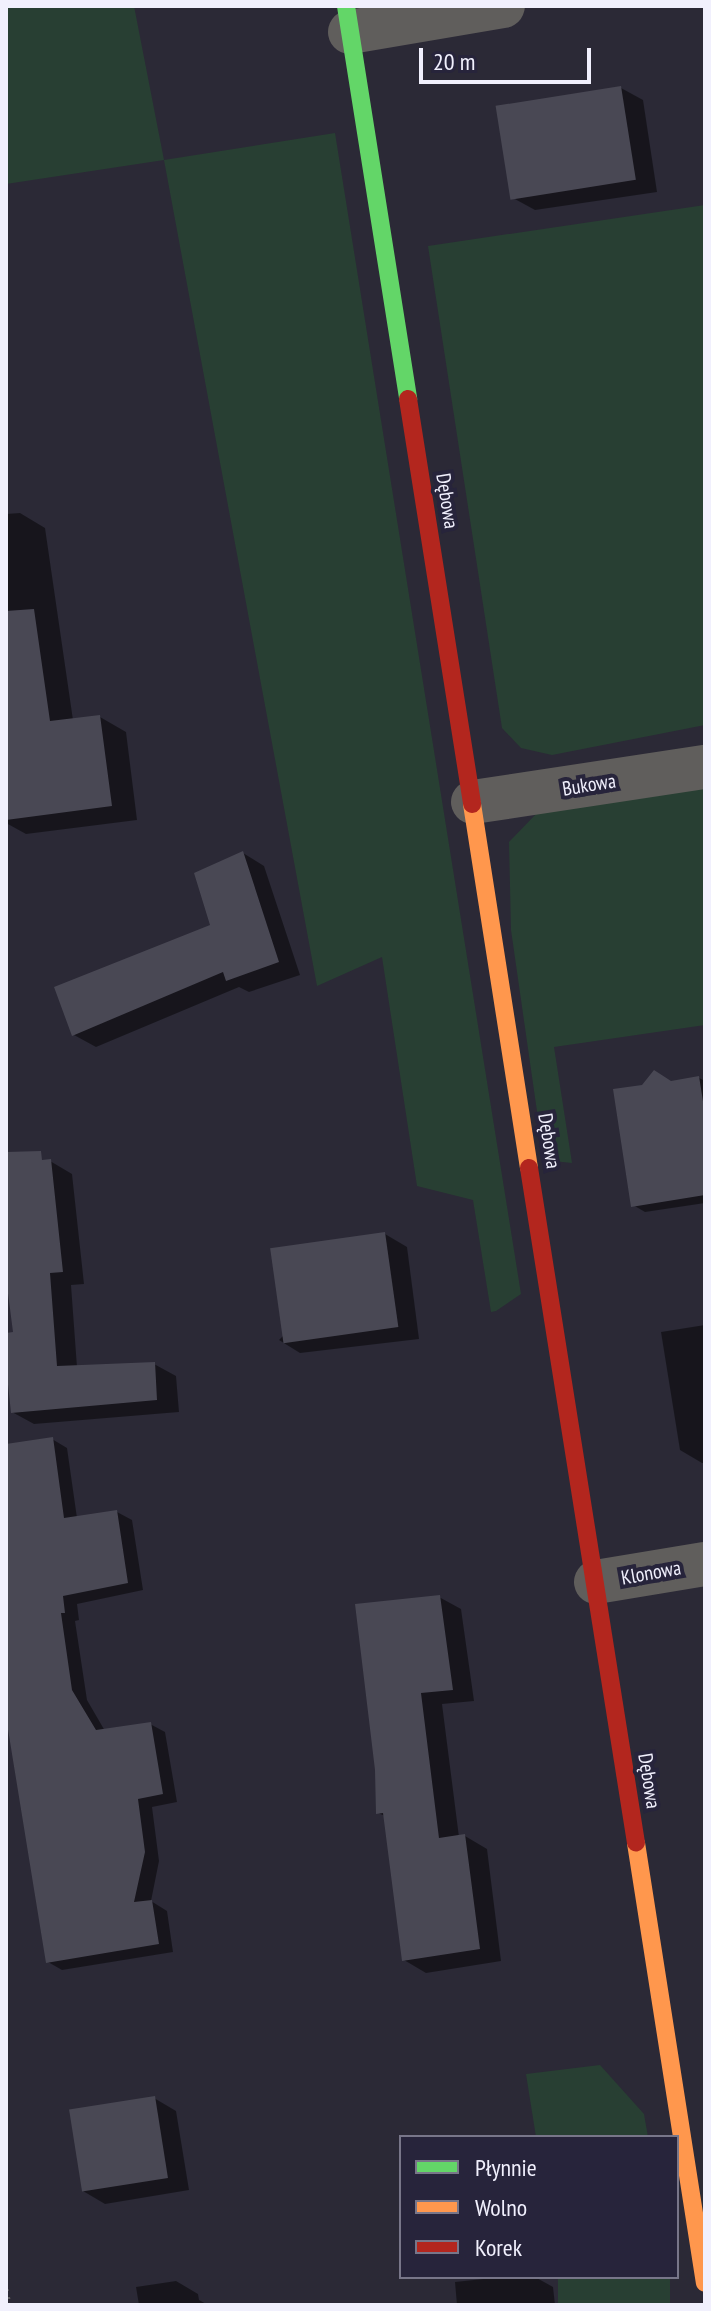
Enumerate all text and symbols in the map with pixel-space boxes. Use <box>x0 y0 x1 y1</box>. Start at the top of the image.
scale bar <box>423 32 595 82</box>
text: 20 m <box>433 46 475 77</box>
street label: Dębowa <box>431 472 463 530</box>
street label: Bukowa <box>560 769 618 801</box>
street label: Dębowa <box>533 1112 565 1170</box>
street label: Klonowa <box>619 1556 683 1590</box>
street label: Dębowa <box>633 1752 665 1810</box>
legend <box>399 2135 679 2279</box>
text: Płynnie <box>475 2152 537 2183</box>
text: Wolno <box>475 2192 527 2223</box>
text: Korek <box>475 2232 522 2263</box>

